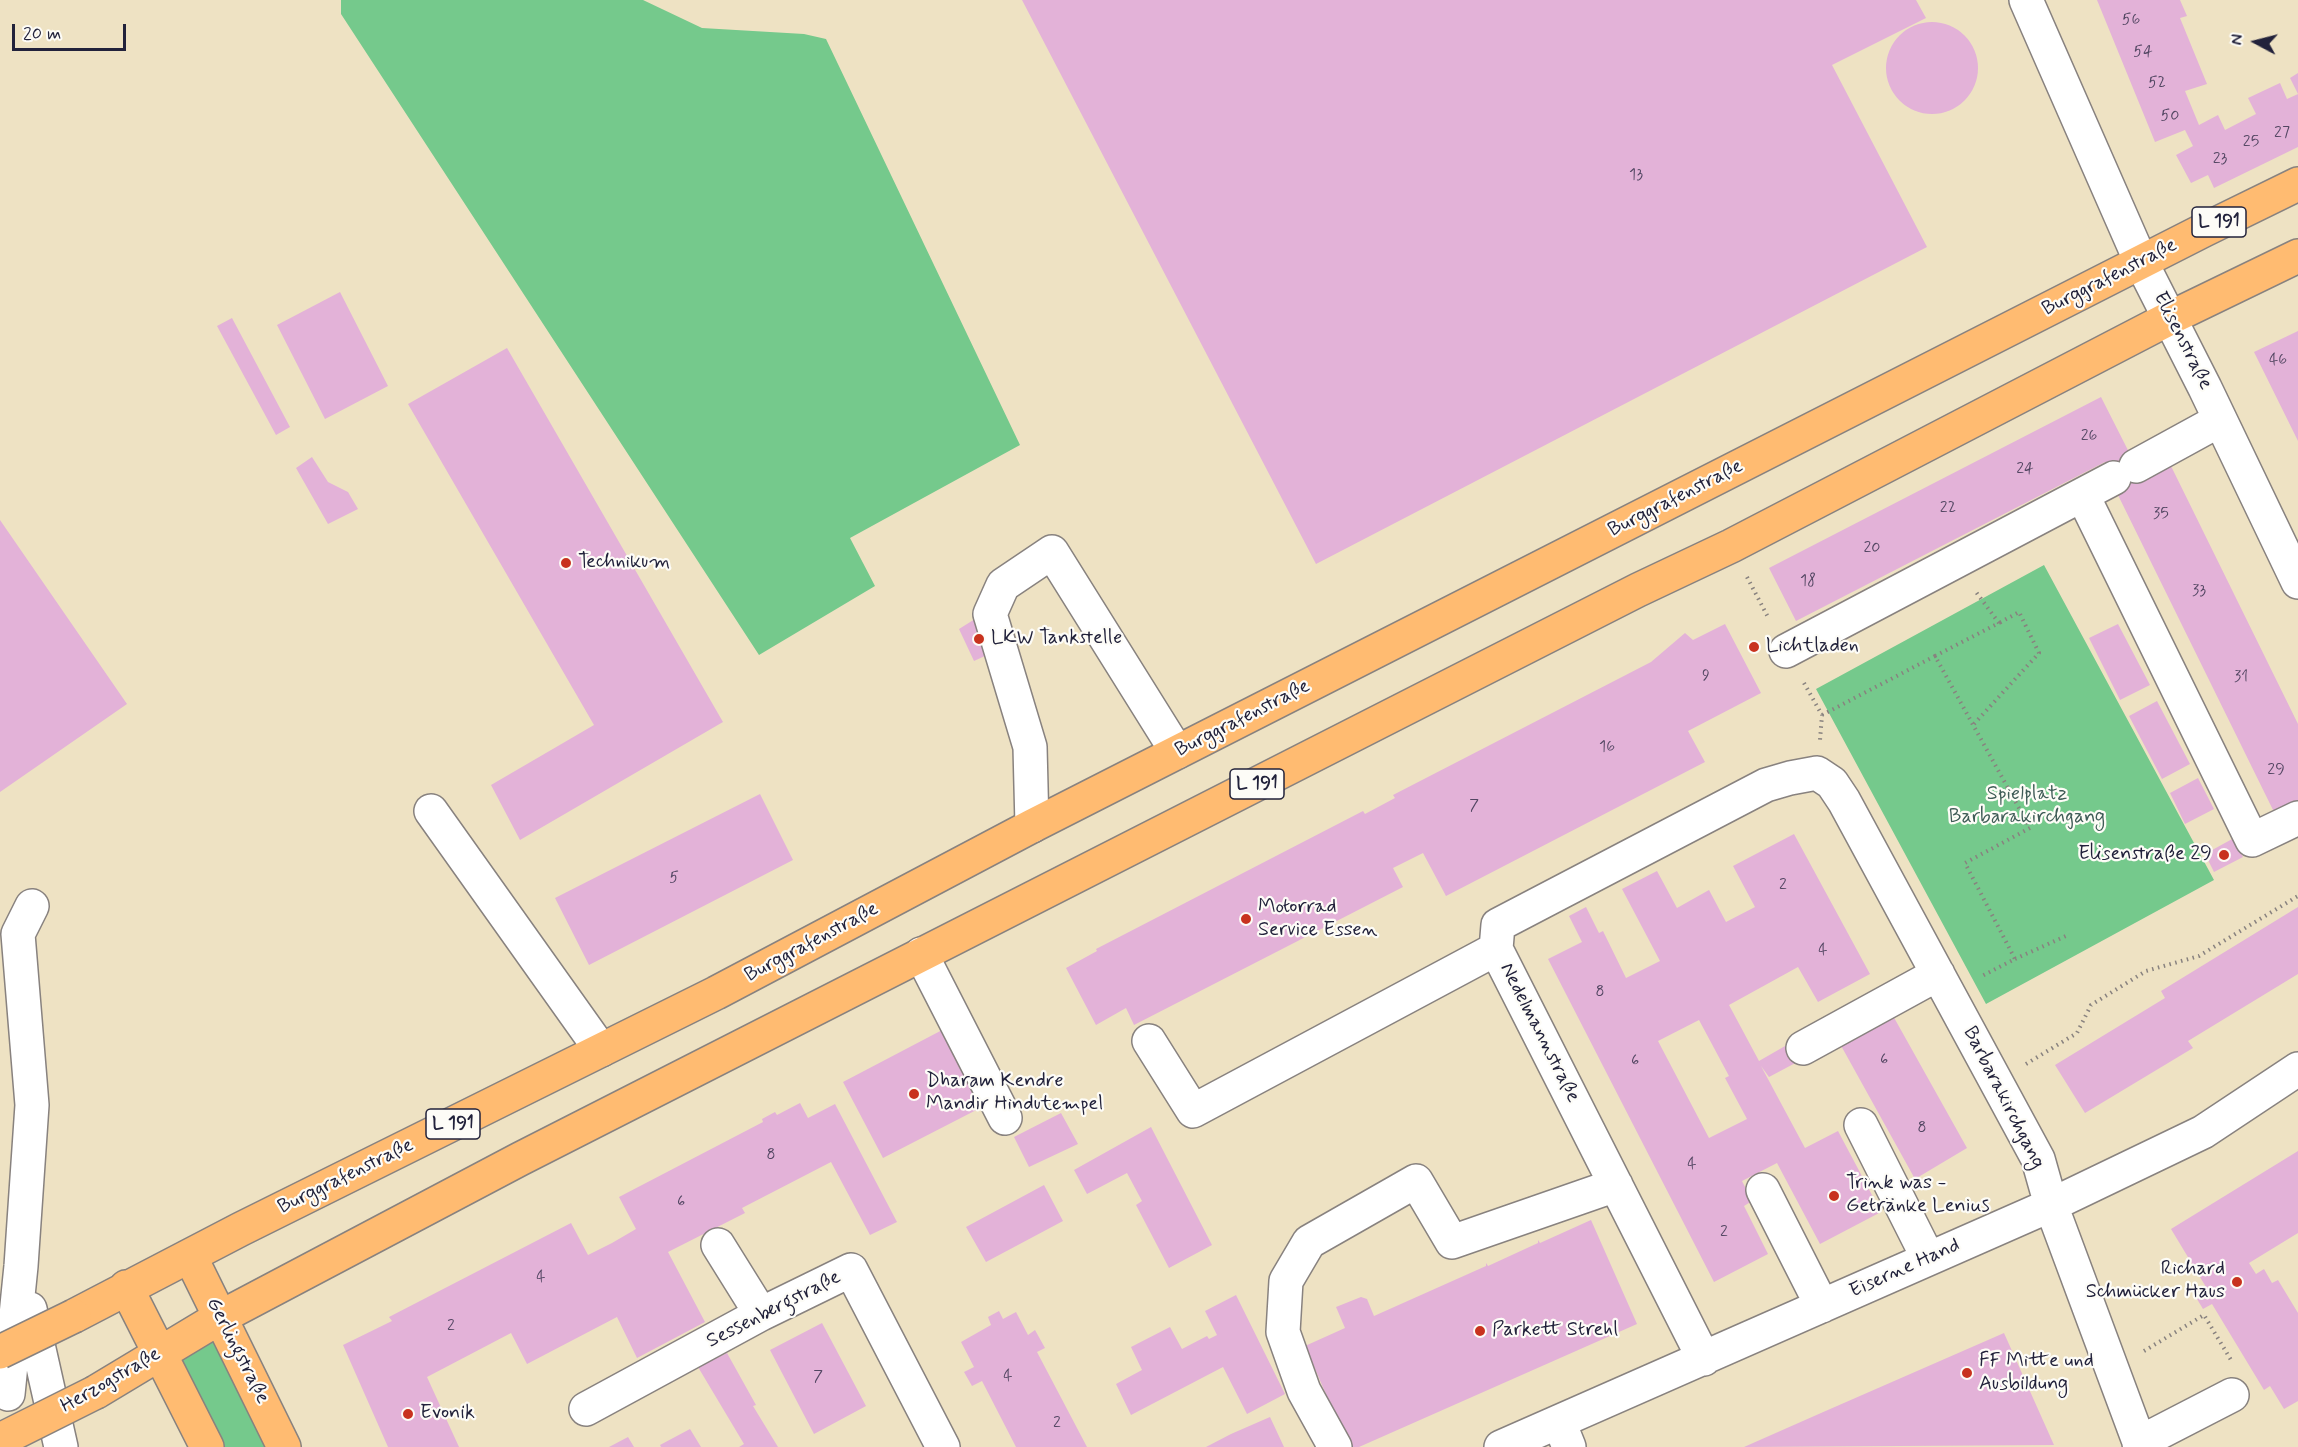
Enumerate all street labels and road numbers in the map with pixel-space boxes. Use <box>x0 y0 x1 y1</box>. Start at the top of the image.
road number: L 191 <box>2192 207 2246 237</box>
street label: Burggrafenstraße <box>2039 234 2181 322</box>
street label: Elisenstraße <box>2147 288 2217 394</box>
street label: Burggrafenstraße <box>1605 455 1747 543</box>
street label: Burggrafenstraße <box>1172 675 1314 763</box>
road number: L 191 <box>1230 769 1284 799</box>
street label: Burggrafenstraße <box>741 898 883 988</box>
street label: Nedelmannstraße <box>1494 959 1584 1107</box>
street label: Barbarakirchgang <box>1957 1023 2049 1173</box>
road number: L 191 <box>426 1109 480 1139</box>
street label: Burggrafenstraße <box>274 1134 418 1220</box>
street label: Eiserne Hand <box>1846 1234 1964 1304</box>
street label: Sessenbergstraße <box>703 1266 845 1354</box>
street label: Gerlingstraße <box>200 1294 274 1408</box>
street label: Herzogstraße <box>57 1343 165 1419</box>

